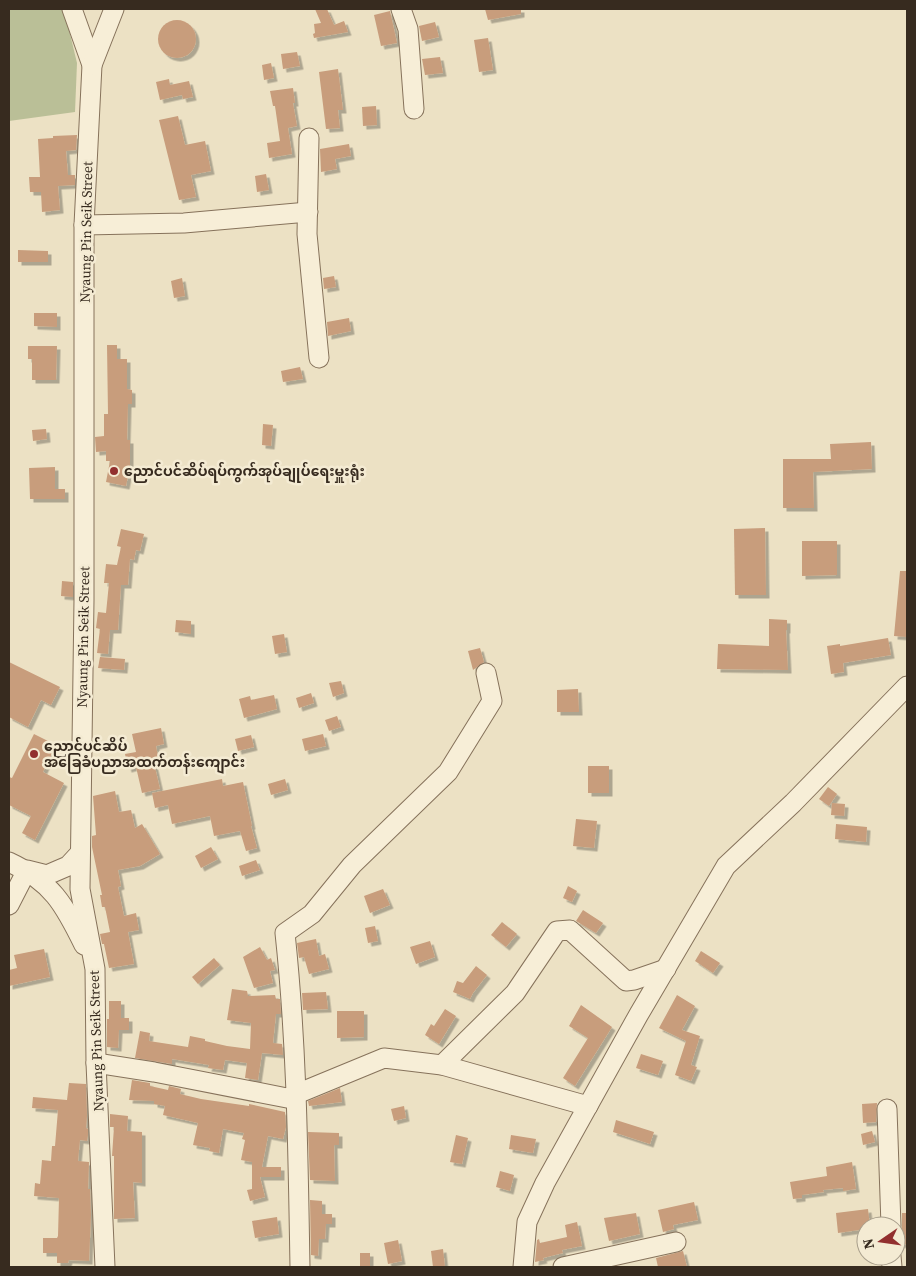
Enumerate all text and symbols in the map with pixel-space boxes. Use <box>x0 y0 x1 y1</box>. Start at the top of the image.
street label: Nyaung Pin Seik Street <box>75 161 97 303</box>
place label: ညောင်ပင်ဆိပ်ရပ်ကွက်အုပ်ချုပ်ရေးမှူးရုံး <box>124 461 365 483</box>
marker: ညောင်ပင်ဆိပ်ရပ်ကွက်အုပ်ချုပ်ရေးမှူးရုံး <box>108 465 120 477</box>
street label: Nyaung Pin Seik Street <box>72 566 94 708</box>
place label: ညောင်ပင်ဆိပ် အခြေခံပညာအထက်တန်းကျောင်း <box>44 736 245 774</box>
marker: ညောင်ပင်ဆိပ် အခြေခံပညာအထက်တန်းကျောင်း <box>28 748 40 760</box>
street label: Nyaung Pin Seik Street <box>84 970 108 1112</box>
north arrow <box>856 1216 906 1266</box>
text: N <box>857 1237 879 1251</box>

